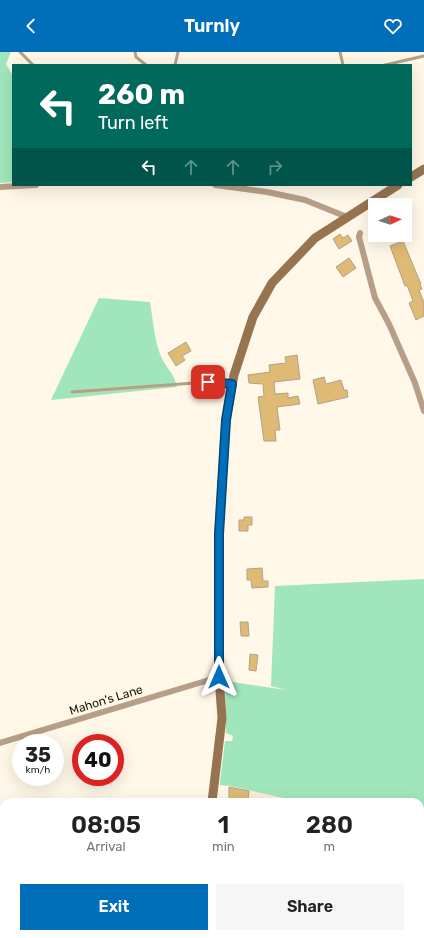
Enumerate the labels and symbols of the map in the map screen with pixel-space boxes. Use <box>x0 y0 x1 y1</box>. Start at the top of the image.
north arrow <box>368 198 412 242</box>
pin <box>191 365 225 399</box>
position arrow <box>198 656 240 698</box>
street label: Mahon's Lane <box>68 682 145 718</box>
speed limit sign: 40 <box>72 734 124 786</box>

